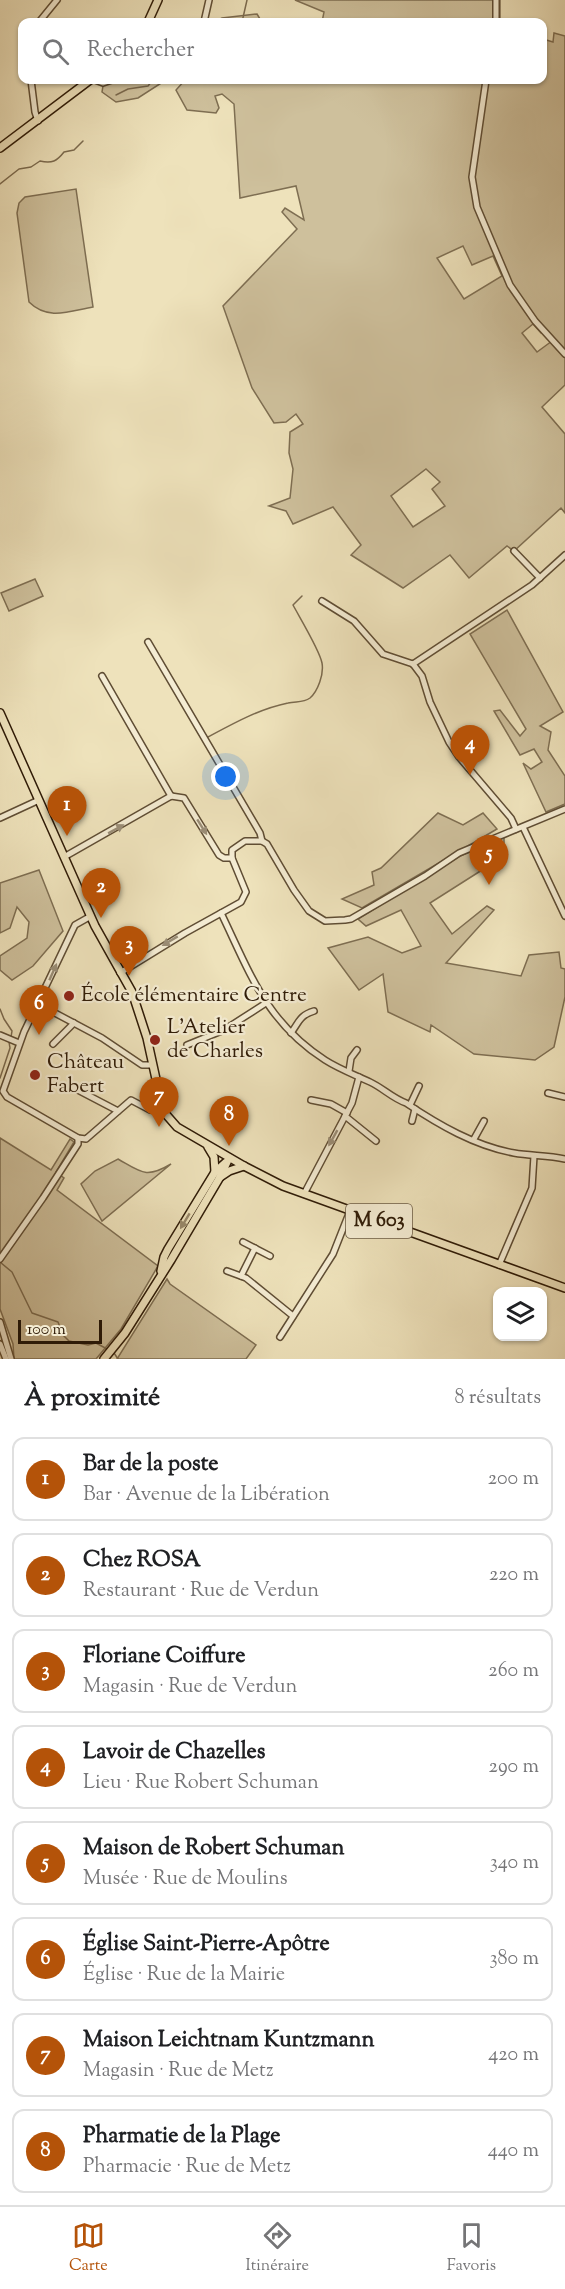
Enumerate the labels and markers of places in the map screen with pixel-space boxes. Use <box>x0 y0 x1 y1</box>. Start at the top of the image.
pin: 4 <box>450 726 490 775</box>
pin: 1 <box>48 786 86 836</box>
pin: 5 <box>470 836 508 885</box>
pin: 2 <box>82 868 120 918</box>
pin: 3 <box>110 926 148 976</box>
place label: École élémentaire Centre <box>81 981 307 1011</box>
pin: 6 <box>20 986 58 1035</box>
marker: École élémentaire Centre <box>62 989 76 1003</box>
place label: L'Atelier de Charles <box>167 1013 263 1067</box>
marker: L'Atelier de Charles <box>148 1033 162 1047</box>
place label: Château Fabert <box>47 1048 124 1102</box>
marker: Château Fabert <box>28 1068 42 1082</box>
pin: 7 <box>140 1078 178 1127</box>
pin: 8 <box>210 1096 248 1146</box>

